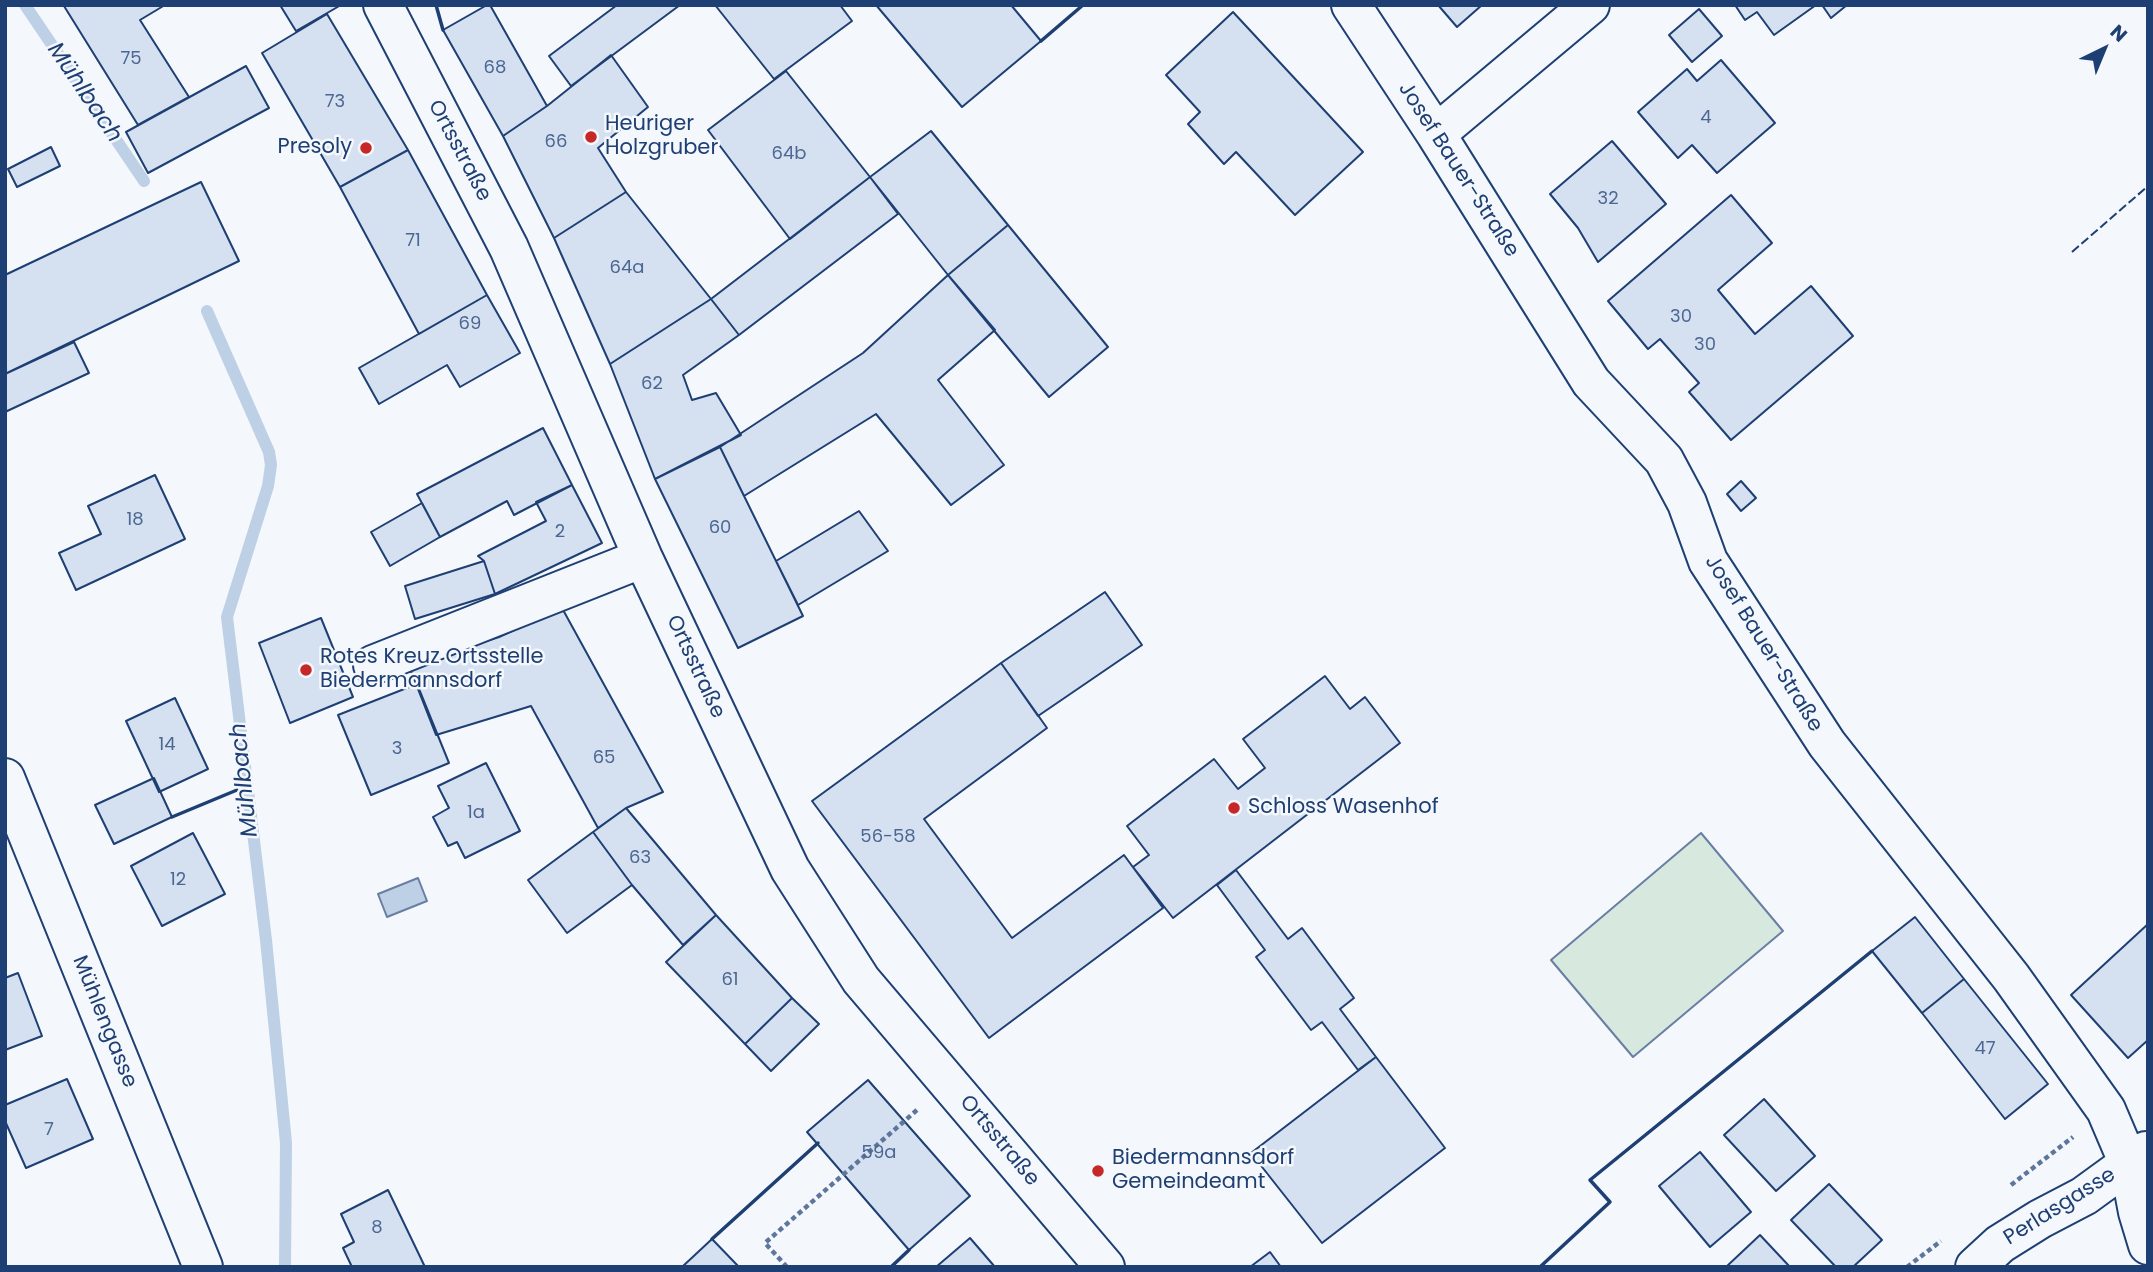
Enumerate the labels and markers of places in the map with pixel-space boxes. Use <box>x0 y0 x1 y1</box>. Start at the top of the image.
place label: Heuriger Holzgruber <box>605 112 718 162</box>
marker: Heuriger Holzgruber <box>583 129 599 145</box>
place label: Presoly <box>278 135 352 161</box>
marker: Presoly <box>358 140 374 156</box>
place label: Rotes Kreuz Ortsstelle Biedermannsdorf <box>320 645 543 695</box>
marker: Rotes Kreuz Ortsstelle Biedermannsdorf <box>298 662 314 678</box>
place label: Schloss Wasenhof <box>1248 795 1439 821</box>
marker: Schloss Wasenhof <box>1226 800 1242 816</box>
place label: Biedermannsdorf Gemeindeamt <box>1112 1146 1294 1196</box>
marker: Biedermannsdorf Gemeindeamt <box>1090 1163 1106 1179</box>

